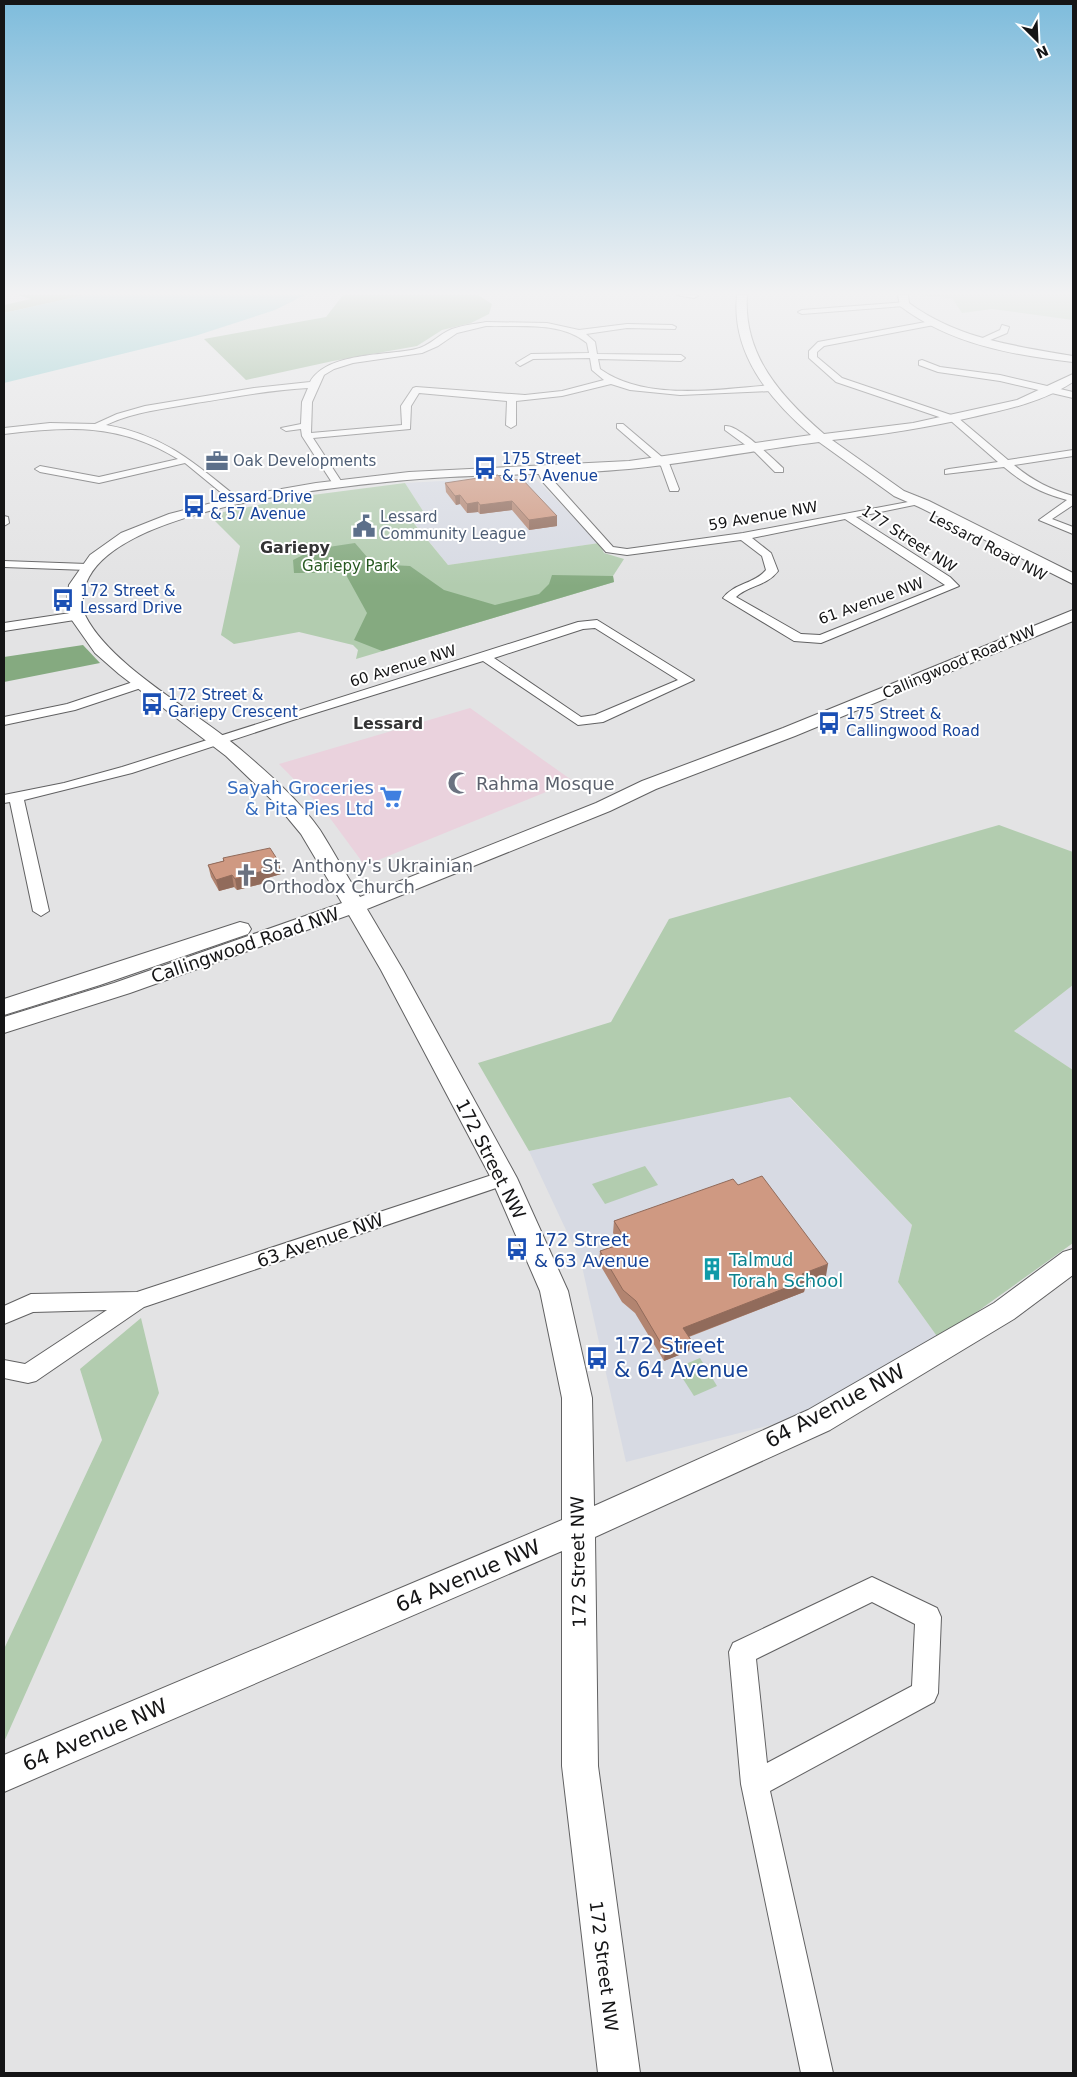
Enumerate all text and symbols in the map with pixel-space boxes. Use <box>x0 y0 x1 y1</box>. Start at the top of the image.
north arrow <box>1012 15 1062 65</box>
text: N <box>1034 42 1051 62</box>
office icon: Oak Developments <box>204 448 230 474</box>
place label: 175 Street & 57 Avenue <box>502 450 598 485</box>
place label: Oak Developments <box>233 452 376 470</box>
bus stop icon: 175 Street & 57 Avenue <box>472 455 498 481</box>
place label: Lessard Drive & 57 Avenue <box>210 488 312 523</box>
bus stop icon: Lessard Drive & 57 Avenue <box>181 493 207 519</box>
street label: 59 Avenue NW <box>707 498 819 534</box>
street label: 177 Street NW <box>858 502 960 577</box>
street label: Lessard Road NW <box>926 507 1050 585</box>
place label: Lessard Community League <box>380 508 526 543</box>
public building icon: Lessard Community League <box>351 513 377 539</box>
district label: Gariepy <box>260 538 331 557</box>
park label: Gariepy Park <box>302 557 398 575</box>
street label: 61 Avenue NW <box>816 574 926 628</box>
place label: 172 Street & Lessard Drive <box>80 582 182 617</box>
bus stop icon: 172 Street & Lessard Drive <box>50 587 76 613</box>
street label: Callingwood Road NW <box>880 622 1038 702</box>
street label: 60 Avenue NW <box>348 641 459 691</box>
place label: 172 Street & Gariepy Crescent <box>168 686 298 721</box>
bus stop icon: 172 Street & Gariepy Crescent <box>139 691 165 717</box>
place label: 175 Street & Callingwood Road <box>846 705 980 740</box>
bus stop icon: 175 Street & Callingwood Road <box>816 710 842 736</box>
district label: Lessard <box>353 714 423 733</box>
mosque icon: Rahma Mosque <box>446 770 472 796</box>
place label: Rahma Mosque <box>476 773 615 794</box>
place label: Sayah Groceries & Pita Pies Ltd <box>227 777 374 819</box>
supermarket icon: Sayah Groceries & Pita Pies Ltd <box>378 784 404 810</box>
place label: St. Anthony's Ukrainian Orthodox Church <box>262 855 473 897</box>
church icon: St. Anthony's Ukrainian Orthodox Church <box>233 862 259 888</box>
street label: Callingwood Road NW <box>148 903 342 987</box>
street label: 172 Street NW <box>452 1096 530 1223</box>
street label: 63 Avenue NW <box>254 1208 386 1271</box>
place label: 172 Street & 63 Avenue <box>534 1229 649 1271</box>
bus stop icon: 172 Street & 63 Avenue <box>504 1236 530 1262</box>
place label: Talmud Torah School <box>728 1249 843 1291</box>
building icon: Talmud Torah School <box>699 1256 725 1282</box>
place label: 172 Street & 64 Avenue <box>614 1334 748 1382</box>
bus stop icon: 172 Street & 64 Avenue <box>584 1345 610 1371</box>
street label: 64 Avenue NW <box>761 1359 909 1453</box>
street label: 172 Street NW <box>566 1496 590 1628</box>
street label: 64 Avenue NW <box>392 1535 544 1617</box>
street label: 64 Avenue NW <box>19 1694 171 1776</box>
street label: 172 Street NW <box>586 1899 622 2033</box>

